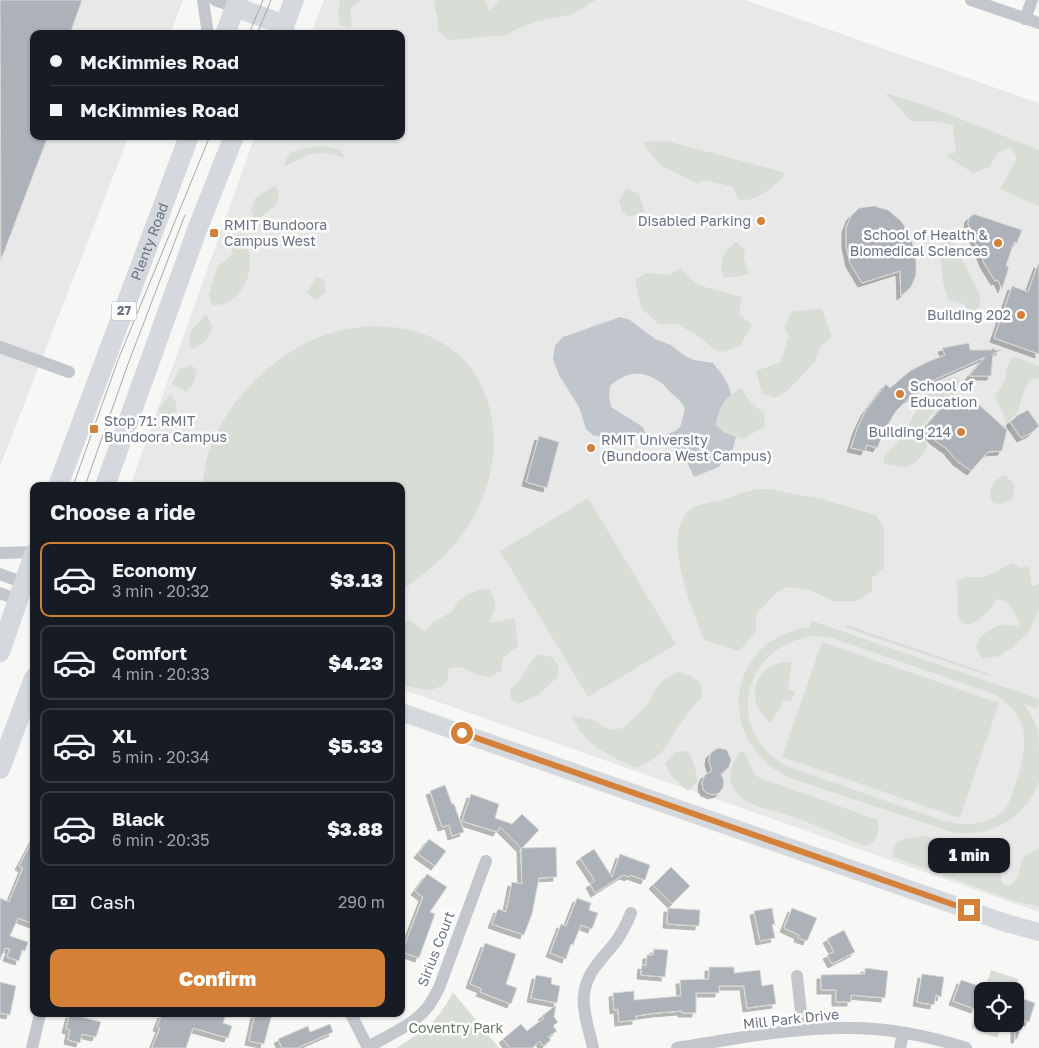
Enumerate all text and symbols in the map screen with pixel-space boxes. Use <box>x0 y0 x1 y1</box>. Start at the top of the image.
text: McKimmies Road <box>80 50 239 73</box>
text: McKimmies Road <box>80 98 239 121</box>
street label: Plenty Road <box>127 200 171 283</box>
place label: Disabled Parking <box>638 212 751 229</box>
marker: Disabled Parking <box>755 215 767 227</box>
place label: RMIT Bundoora Campus West <box>224 216 327 249</box>
place label: School of Health & Biomedical Sciences <box>850 226 989 259</box>
marker: RMIT Bundoora Campus West <box>208 227 220 239</box>
marker: School of Health & Biomedical Sciences <box>992 237 1004 249</box>
road number: 27 <box>112 302 136 321</box>
place label: Building 202 <box>927 306 1011 323</box>
marker: Building 202 <box>1015 309 1027 321</box>
place label: School of Education <box>910 377 977 410</box>
marker: School of Education <box>894 388 906 400</box>
place label: Stop 71: RMIT Bundoora Campus <box>104 412 227 445</box>
marker: Stop 71: RMIT Bundoora Campus <box>88 423 100 435</box>
place label: Building 214 <box>869 423 951 440</box>
marker: Building 214 <box>955 426 967 438</box>
place label: RMIT University (Bundoora West Campus) <box>601 431 772 464</box>
marker: RMIT University (Bundoora West Campus) <box>585 442 597 454</box>
text: Choose a ride <box>50 498 196 525</box>
icon: car <box>52 557 97 602</box>
text: Economy <box>112 558 197 581</box>
text: $3.13 <box>330 568 383 591</box>
text: 3 min · 20:32 <box>112 581 209 601</box>
icon: car <box>52 640 97 685</box>
text: Comfort <box>112 641 187 664</box>
text: $4.23 <box>328 651 383 674</box>
text: 4 min · 20:33 <box>112 664 210 684</box>
route start <box>451 722 473 744</box>
icon: car <box>52 723 97 768</box>
text: XL <box>112 724 137 747</box>
text: $5.33 <box>328 734 383 757</box>
text: 5 min · 20:34 <box>112 747 210 767</box>
icon: car <box>52 806 97 851</box>
text: Black <box>112 807 165 830</box>
text: $3.88 <box>327 817 383 840</box>
text: 6 min · 20:35 <box>112 830 209 850</box>
callout: 1 min <box>928 838 1010 872</box>
text: 1 min <box>949 845 989 865</box>
icon: cash <box>50 888 78 916</box>
text: Cash <box>90 890 135 913</box>
text: 290 m <box>338 892 385 912</box>
route end <box>958 899 980 921</box>
street label: Sirius Court <box>413 909 458 989</box>
button: Confirm <box>50 949 385 1007</box>
map controls <box>974 982 1024 1032</box>
button: locate <box>974 982 1024 1032</box>
street label: Mill Park Drive <box>742 1005 840 1032</box>
park label: Coventry Park <box>409 1019 504 1036</box>

